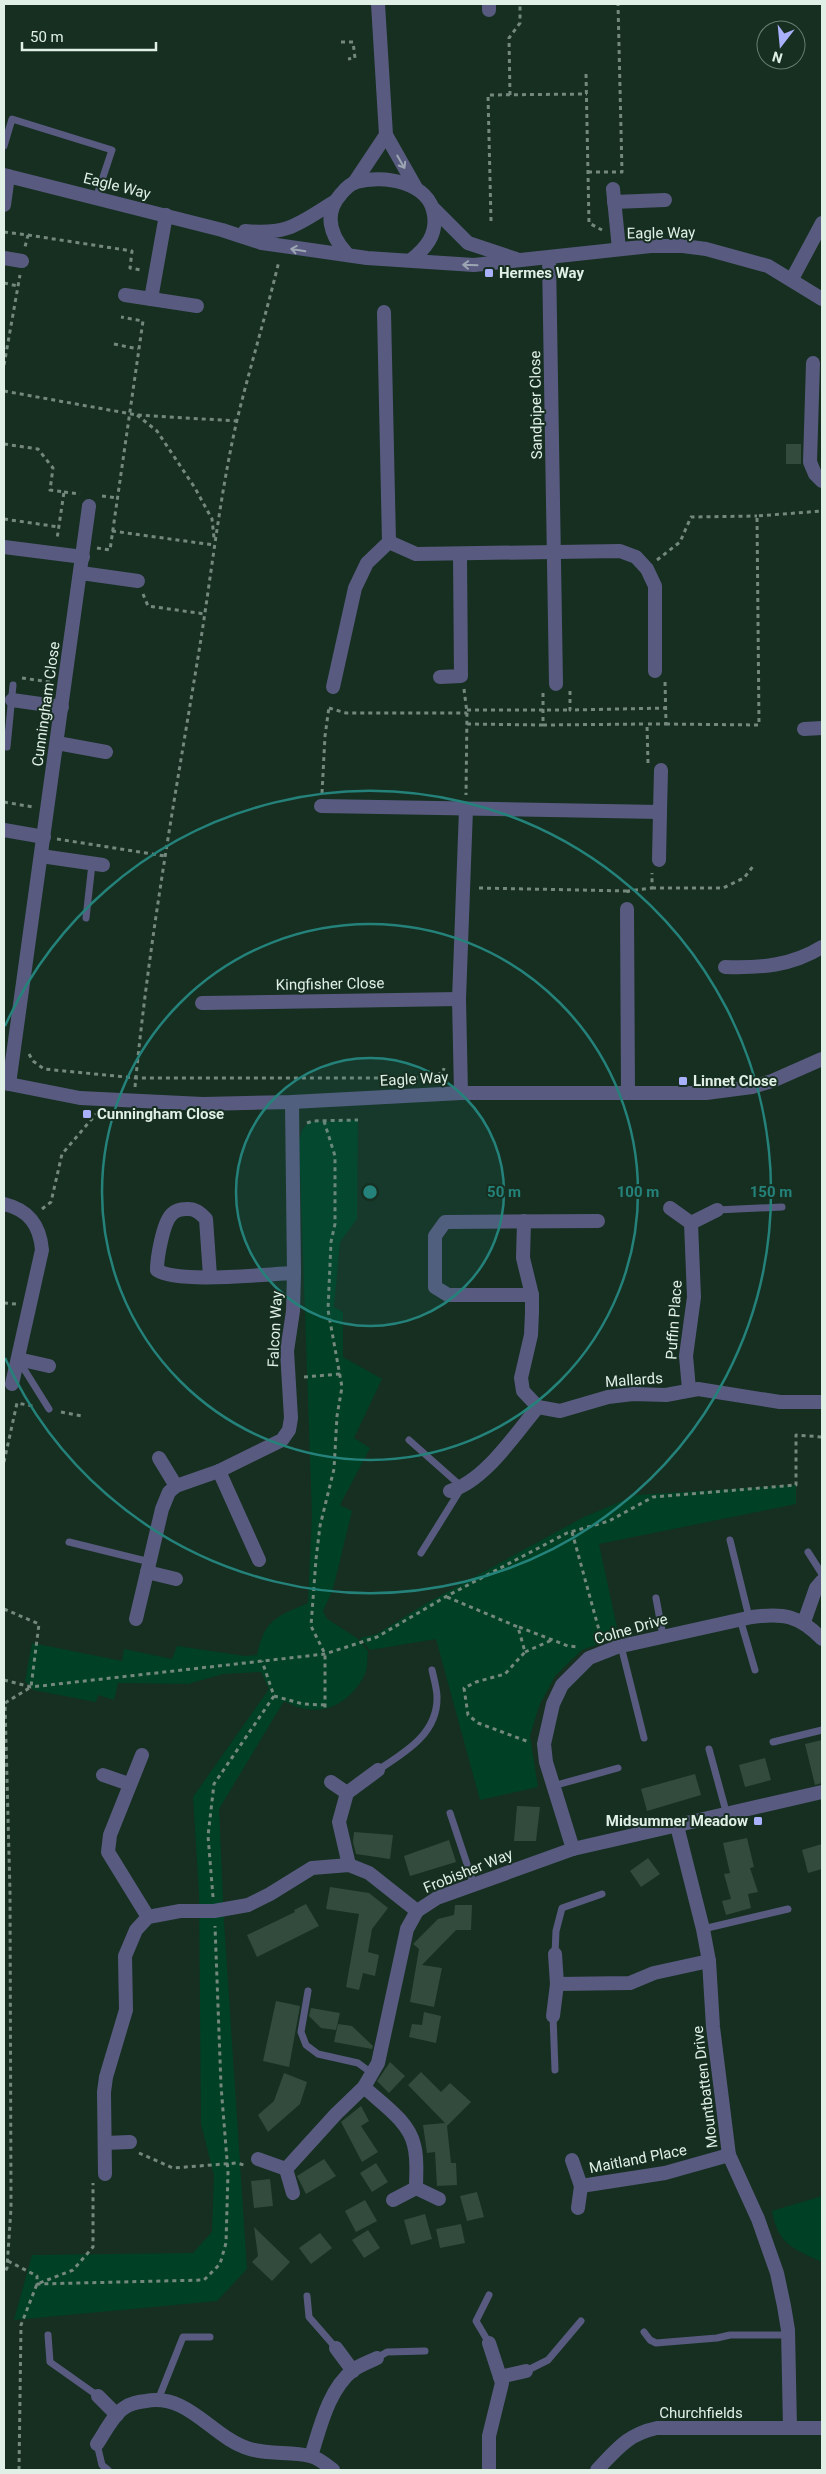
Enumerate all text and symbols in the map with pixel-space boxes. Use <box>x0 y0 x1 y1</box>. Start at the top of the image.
scale bar <box>22 20 156 52</box>
north arrow <box>756 20 806 70</box>
text: 50 m <box>30 28 64 46</box>
text: N <box>770 48 784 67</box>
one-way arrow <box>397 154 406 169</box>
street label: Eagle Way <box>82 169 152 203</box>
street label: Eagle Way <box>627 223 695 243</box>
one-way arrow <box>290 244 306 254</box>
one-way arrow <box>463 260 479 269</box>
place label: Hermes Way <box>499 264 585 282</box>
marker: Hermes Way <box>483 267 495 279</box>
street label: Sandpiper Close <box>526 350 546 460</box>
street label: Cunningham Close <box>28 640 64 768</box>
street label: Kingfisher Close <box>276 974 384 994</box>
street label: Eagle Way <box>379 1068 449 1090</box>
place label: Linnet Close <box>693 1072 777 1090</box>
marker: Linnet Close <box>677 1075 689 1087</box>
place label: Cunningham Close <box>97 1105 224 1123</box>
marker: Cunningham Close <box>81 1108 93 1120</box>
centre of rings <box>361 1183 379 1201</box>
text: 50 m <box>487 1183 521 1201</box>
text: 100 m <box>617 1183 659 1201</box>
text: 150 m <box>750 1183 792 1201</box>
street label: Puffin Place <box>662 1280 686 1360</box>
street label: Falcon Way <box>264 1290 286 1368</box>
street label: Mallards <box>605 1369 663 1391</box>
street label: Colne Drive <box>592 1610 670 1648</box>
place label: Midsummer Meadow <box>606 1812 748 1830</box>
marker: Midsummer Meadow <box>752 1815 764 1827</box>
street label: Frobisher Way <box>421 1845 515 1897</box>
street label: Mountbatten Drive <box>689 2025 721 2149</box>
street label: Maitland Place <box>588 2141 688 2177</box>
street label: Churchfields <box>659 2404 743 2422</box>

